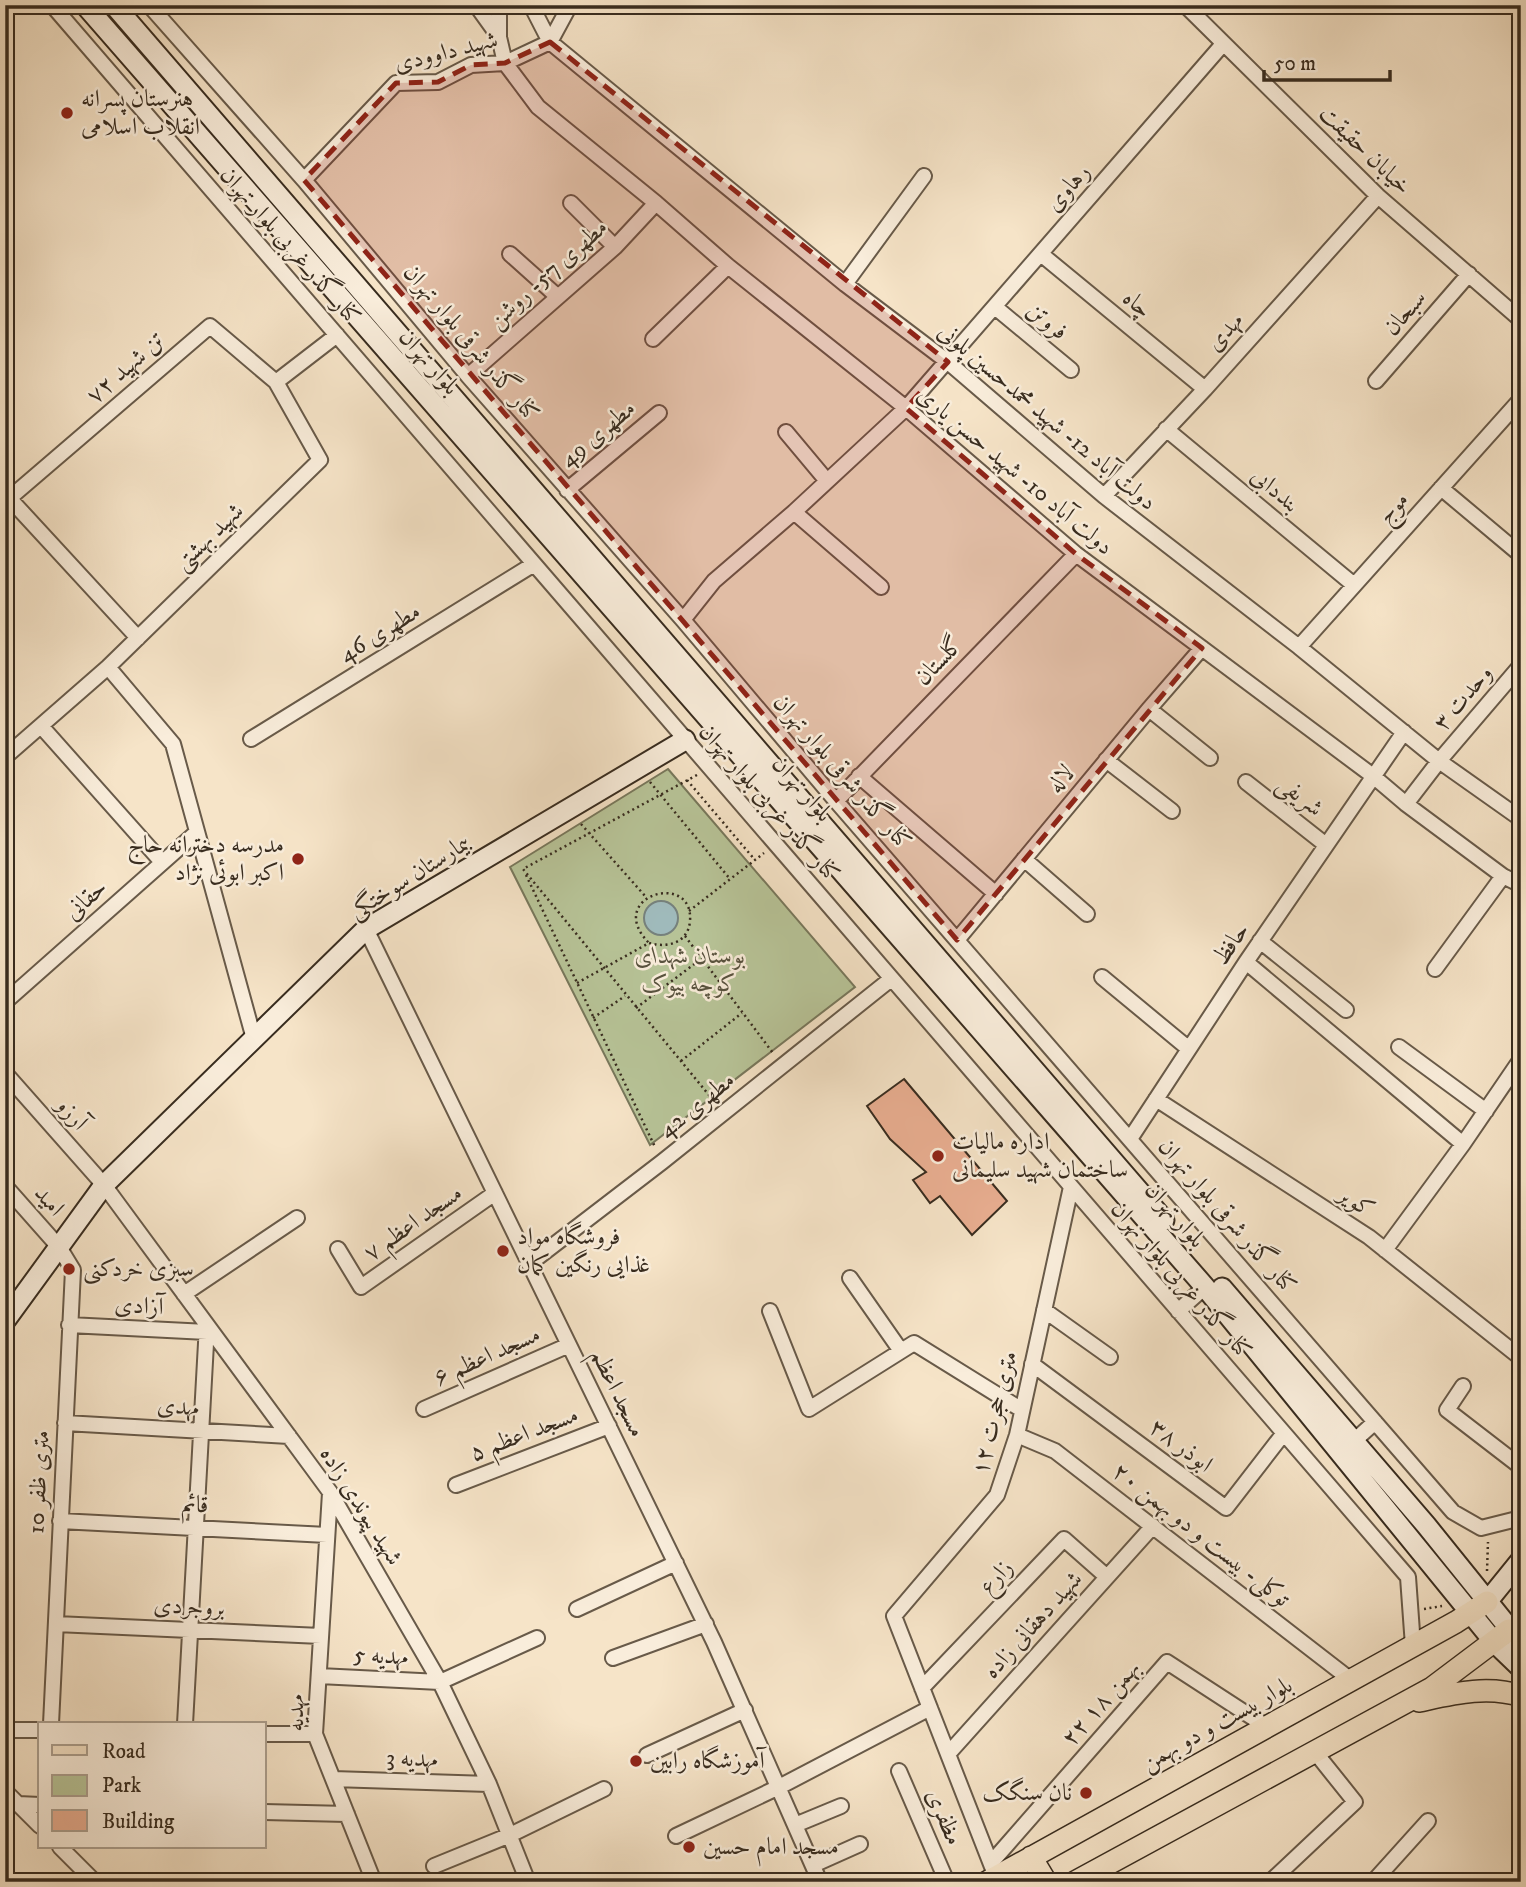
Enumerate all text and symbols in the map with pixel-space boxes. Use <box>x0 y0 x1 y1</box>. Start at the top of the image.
street label: شهید داوودی <box>391 25 501 79</box>
scale bar <box>1264 38 1390 82</box>
text: 50 m <box>1274 51 1316 77</box>
place label: هنرستان پسرانه انقلاب اسلامی <box>81 84 200 142</box>
street label: خیابان حقیقت <box>1313 99 1417 201</box>
marker: هنرستان پسرانه انقلاب اسلامی <box>59 105 75 121</box>
street label: رهاوی <box>1039 158 1097 218</box>
street label: کنار گذر غربی بلوار تهران <box>212 159 369 332</box>
street label: مطهری 57- روشن <box>482 212 614 336</box>
street label: کنار گذر شرقی بلوار تهران <box>397 259 545 427</box>
street label: چاه <box>1116 283 1158 326</box>
street label: سبحان <box>1377 284 1433 342</box>
street label: فروتن <box>1020 295 1074 347</box>
street label: مهدی <box>1200 306 1250 358</box>
street label: دولت آباد 12- شهید محمدحسین پلونی <box>931 317 1163 518</box>
street label: بلوار تهران <box>392 323 466 401</box>
street label: ۷۲ تن شهید <box>80 326 172 410</box>
street label: دولت آباد 10- شهید حسن یاری <box>911 380 1119 562</box>
street label: مطهری 49 <box>554 394 642 474</box>
street label: بنددابی <box>1244 461 1306 520</box>
street label: موج <box>1371 486 1419 534</box>
street label: شهید بهشتی <box>168 497 251 578</box>
street label: مطهری 46 <box>334 596 426 670</box>
street label: گلستان <box>908 629 970 692</box>
street label: وحدت ۳ <box>1427 659 1499 737</box>
street label: کنار گذر شرقی بلوار تهران <box>767 688 917 856</box>
street label: کنار گذر غربی بلوار تهران <box>691 716 848 889</box>
street label: بلوار تهران <box>765 750 839 828</box>
street label: لاله <box>1040 758 1082 800</box>
street label: شریفی <box>1270 769 1329 824</box>
street label: بیمارستان سوختگی <box>344 828 476 926</box>
place label: مدرسه دخترانه حاج اکبر ابوئی نژاد <box>127 830 284 888</box>
marker: مدرسه دخترانه حاج اکبر ابوئی نژاد <box>290 851 306 867</box>
street label: حقانی <box>58 873 114 927</box>
street label: حافظ <box>1206 917 1256 971</box>
park label: بوستان شهدای کوچه بیوک <box>635 941 746 1000</box>
street label: مطهری 42 <box>653 1065 741 1145</box>
street label: آرزو <box>48 1089 96 1139</box>
place label: اداره مالیات ساختمان شهید سلیمانی <box>952 1127 1128 1185</box>
street label: کنار گذر شرقی بلوار تهران <box>1151 1130 1305 1300</box>
marker: اداره مالیات ساختمان شهید سلیمانی <box>930 1148 946 1164</box>
street label: بلوار تهران <box>1138 1176 1212 1254</box>
street label: مسجد اعظم ۷ <box>358 1178 472 1273</box>
street label: کویر <box>1330 1178 1380 1225</box>
street label: امید <box>27 1179 71 1223</box>
street label: کنار گذر غربی بلوار تهران <box>1103 1193 1260 1366</box>
place label: فروشگاه مواد غذایی رنگین کمان <box>517 1221 650 1280</box>
marker: فروشگاه مواد غذایی رنگین کمان <box>495 1243 511 1259</box>
place label: سبزی خردکنی <box>83 1254 194 1285</box>
marker: سبزی خردکنی <box>61 1261 77 1277</box>
street label: آزادی <box>114 1290 167 1322</box>
street label: مسجد اعظم ۶ <box>429 1319 548 1398</box>
street label: مسجد اعظم <box>578 1344 652 1445</box>
street label: ۱۲ متری حجرت <box>965 1348 1025 1478</box>
street label: مهدی <box>156 1391 200 1423</box>
street label: مسجد اعظم ۵ <box>465 1400 585 1474</box>
street label: ۳۸ ابوذر <box>1143 1412 1219 1480</box>
street label: 10 متری ظفر <box>21 1429 57 1535</box>
street label: شهید پیوندی زاده <box>312 1441 409 1572</box>
street label: توکلی- بیست و دو بهمن ۲۰ <box>1105 1456 1296 1615</box>
street label: قائم <box>181 1489 209 1526</box>
street label: زارع <box>972 1553 1023 1604</box>
street label: شهید دهقانی زاده <box>977 1565 1089 1685</box>
street label: بروجردی <box>153 1590 225 1624</box>
street label: مهدیه 5 <box>353 1640 409 1672</box>
street label: ۲۲ بهمن ۱۸ <box>1055 1654 1147 1752</box>
street label: بلوار بیست و دو بهمن <box>1136 1670 1298 1778</box>
street label: مهدیه <box>281 1694 311 1732</box>
legend <box>38 1722 266 1848</box>
text: Road <box>102 1739 146 1765</box>
street label: مهدیه 3 <box>386 1743 438 1775</box>
place label: آموزشگاه رابین <box>650 1745 768 1776</box>
marker: آموزشگاه رابین <box>628 1753 644 1769</box>
text: Park <box>102 1773 142 1799</box>
place label: نان سنگک <box>982 1777 1072 1808</box>
street label: مظفری <box>919 1784 969 1850</box>
marker: نان سنگک <box>1078 1785 1094 1801</box>
text: Building <box>102 1809 175 1835</box>
place label: مسجد امام حسین <box>703 1832 839 1867</box>
marker: مسجد امام حسین <box>681 1839 697 1855</box>

